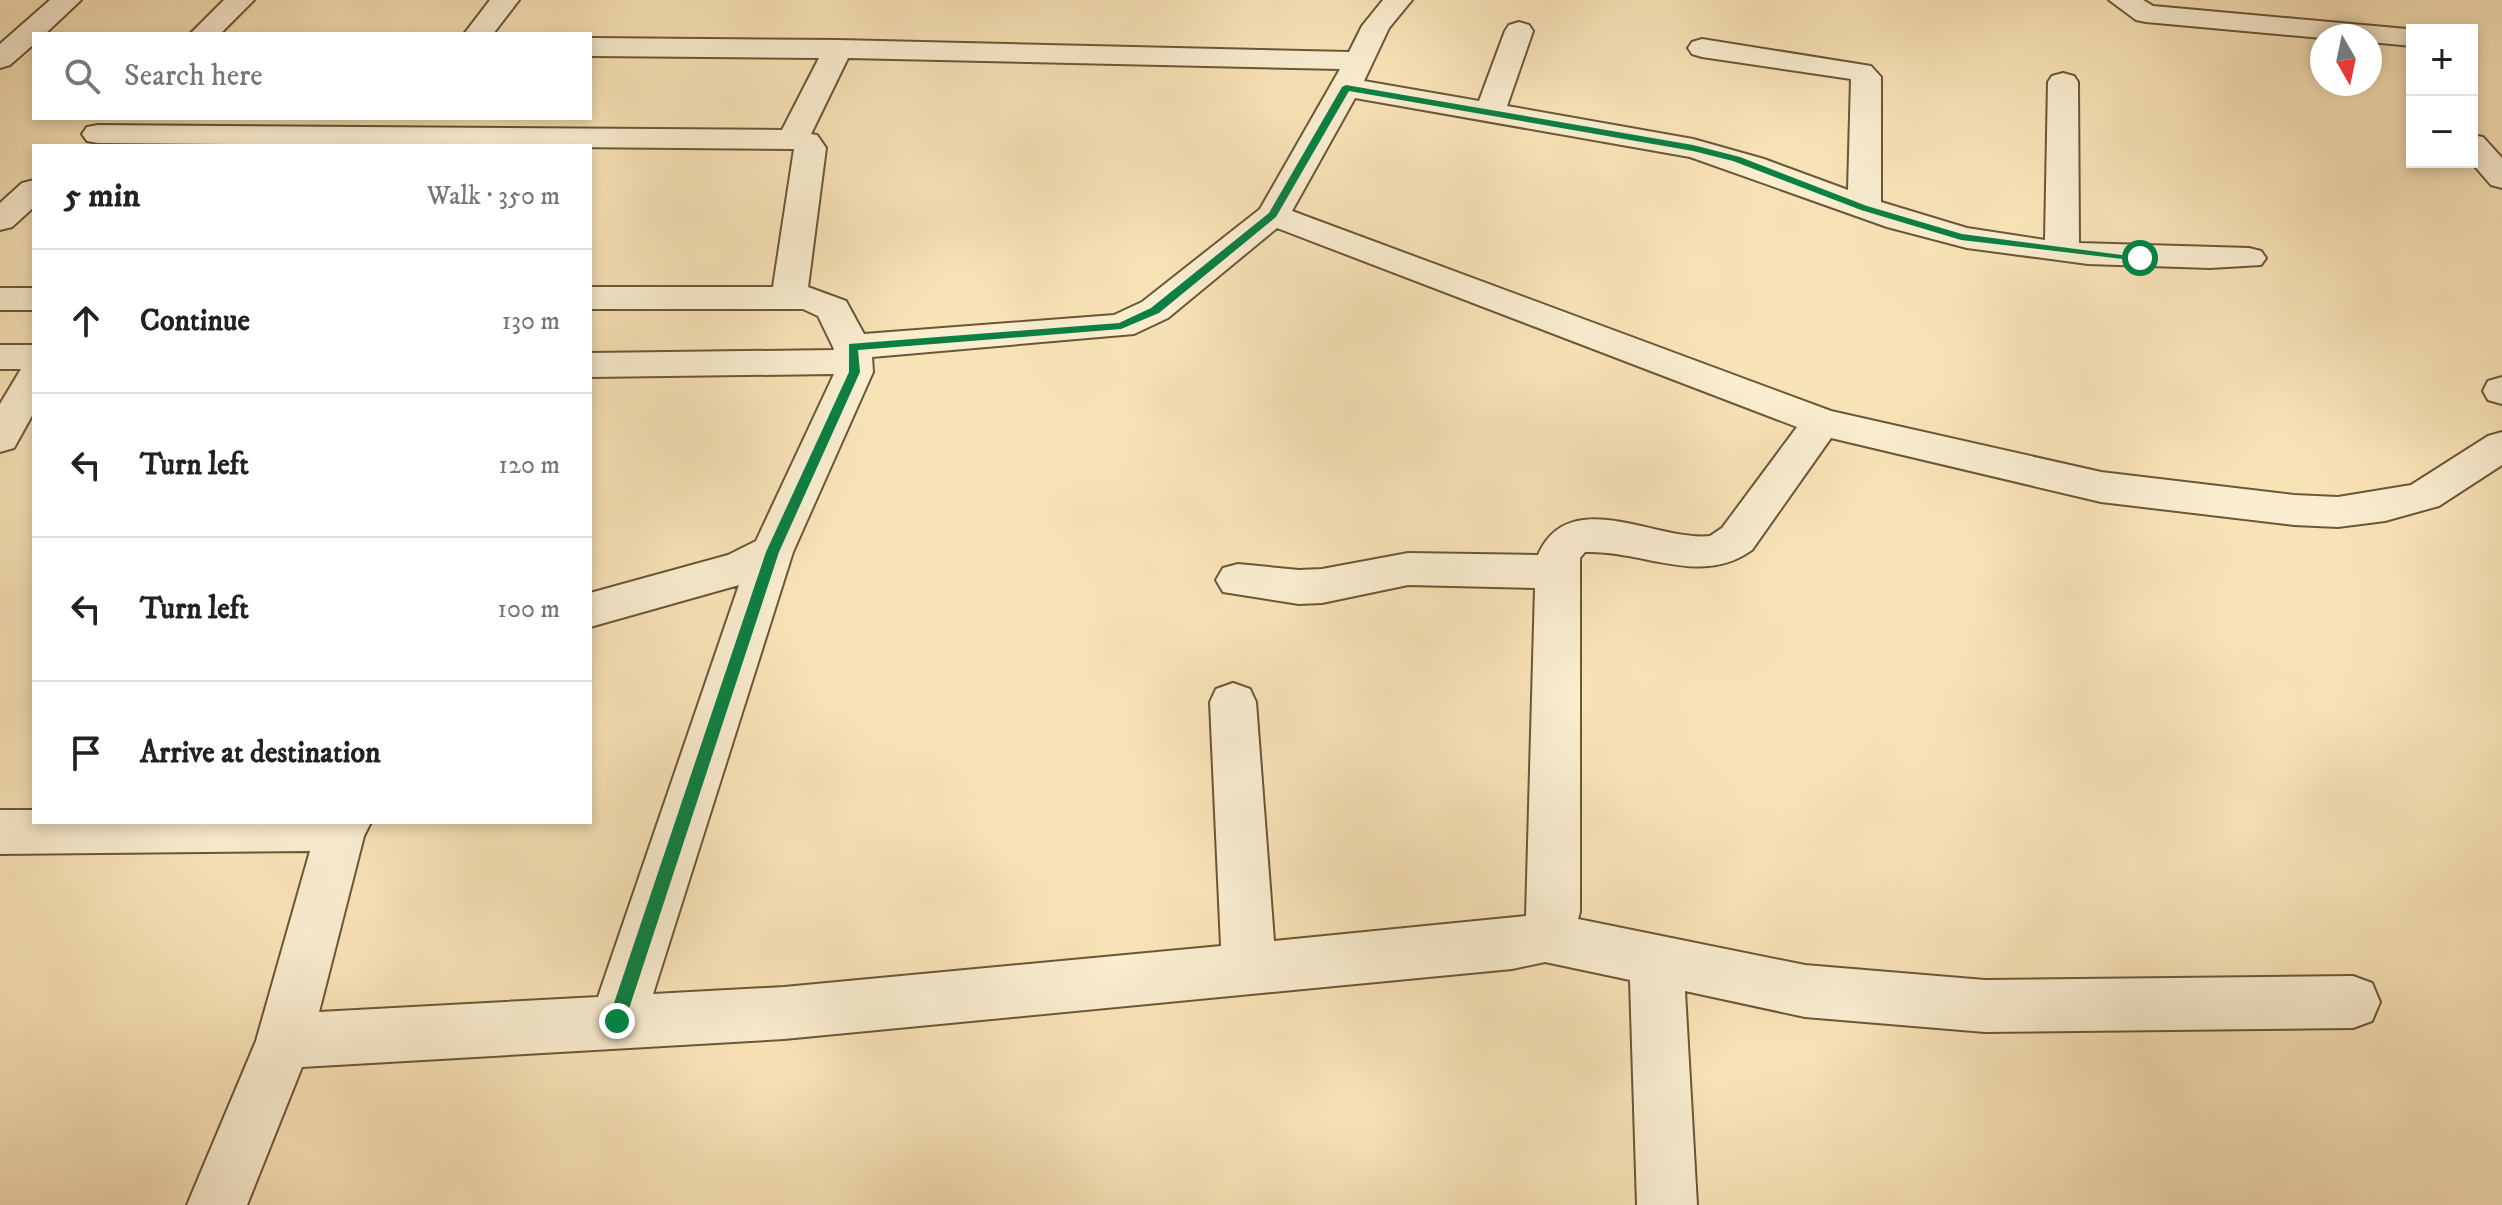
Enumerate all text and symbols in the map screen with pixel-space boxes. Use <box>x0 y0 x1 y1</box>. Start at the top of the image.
north arrow <box>2310 24 2382 96</box>
map controls <box>2406 24 2478 168</box>
button: + <box>2406 24 2478 96</box>
search box <box>32 32 592 120</box>
icon: search <box>60 54 104 98</box>
text: Search here <box>124 58 263 95</box>
button: − <box>2406 96 2478 168</box>
text: 5 min <box>64 175 140 217</box>
text: Walk · 350 m <box>427 180 560 213</box>
route start <box>2122 240 2158 276</box>
icon: ahead <box>64 299 108 343</box>
text: Continue <box>140 303 250 340</box>
text: 130 m <box>502 305 560 338</box>
icon: left <box>64 443 108 487</box>
text: Turn left <box>140 447 249 484</box>
text: 120 m <box>499 449 560 482</box>
icon: left <box>64 587 108 631</box>
text: Turn left <box>140 591 249 628</box>
text: 100 m <box>497 593 560 626</box>
icon: arrive <box>64 731 108 775</box>
text: Arrive at destination <box>140 735 381 772</box>
route end <box>599 1003 635 1039</box>

